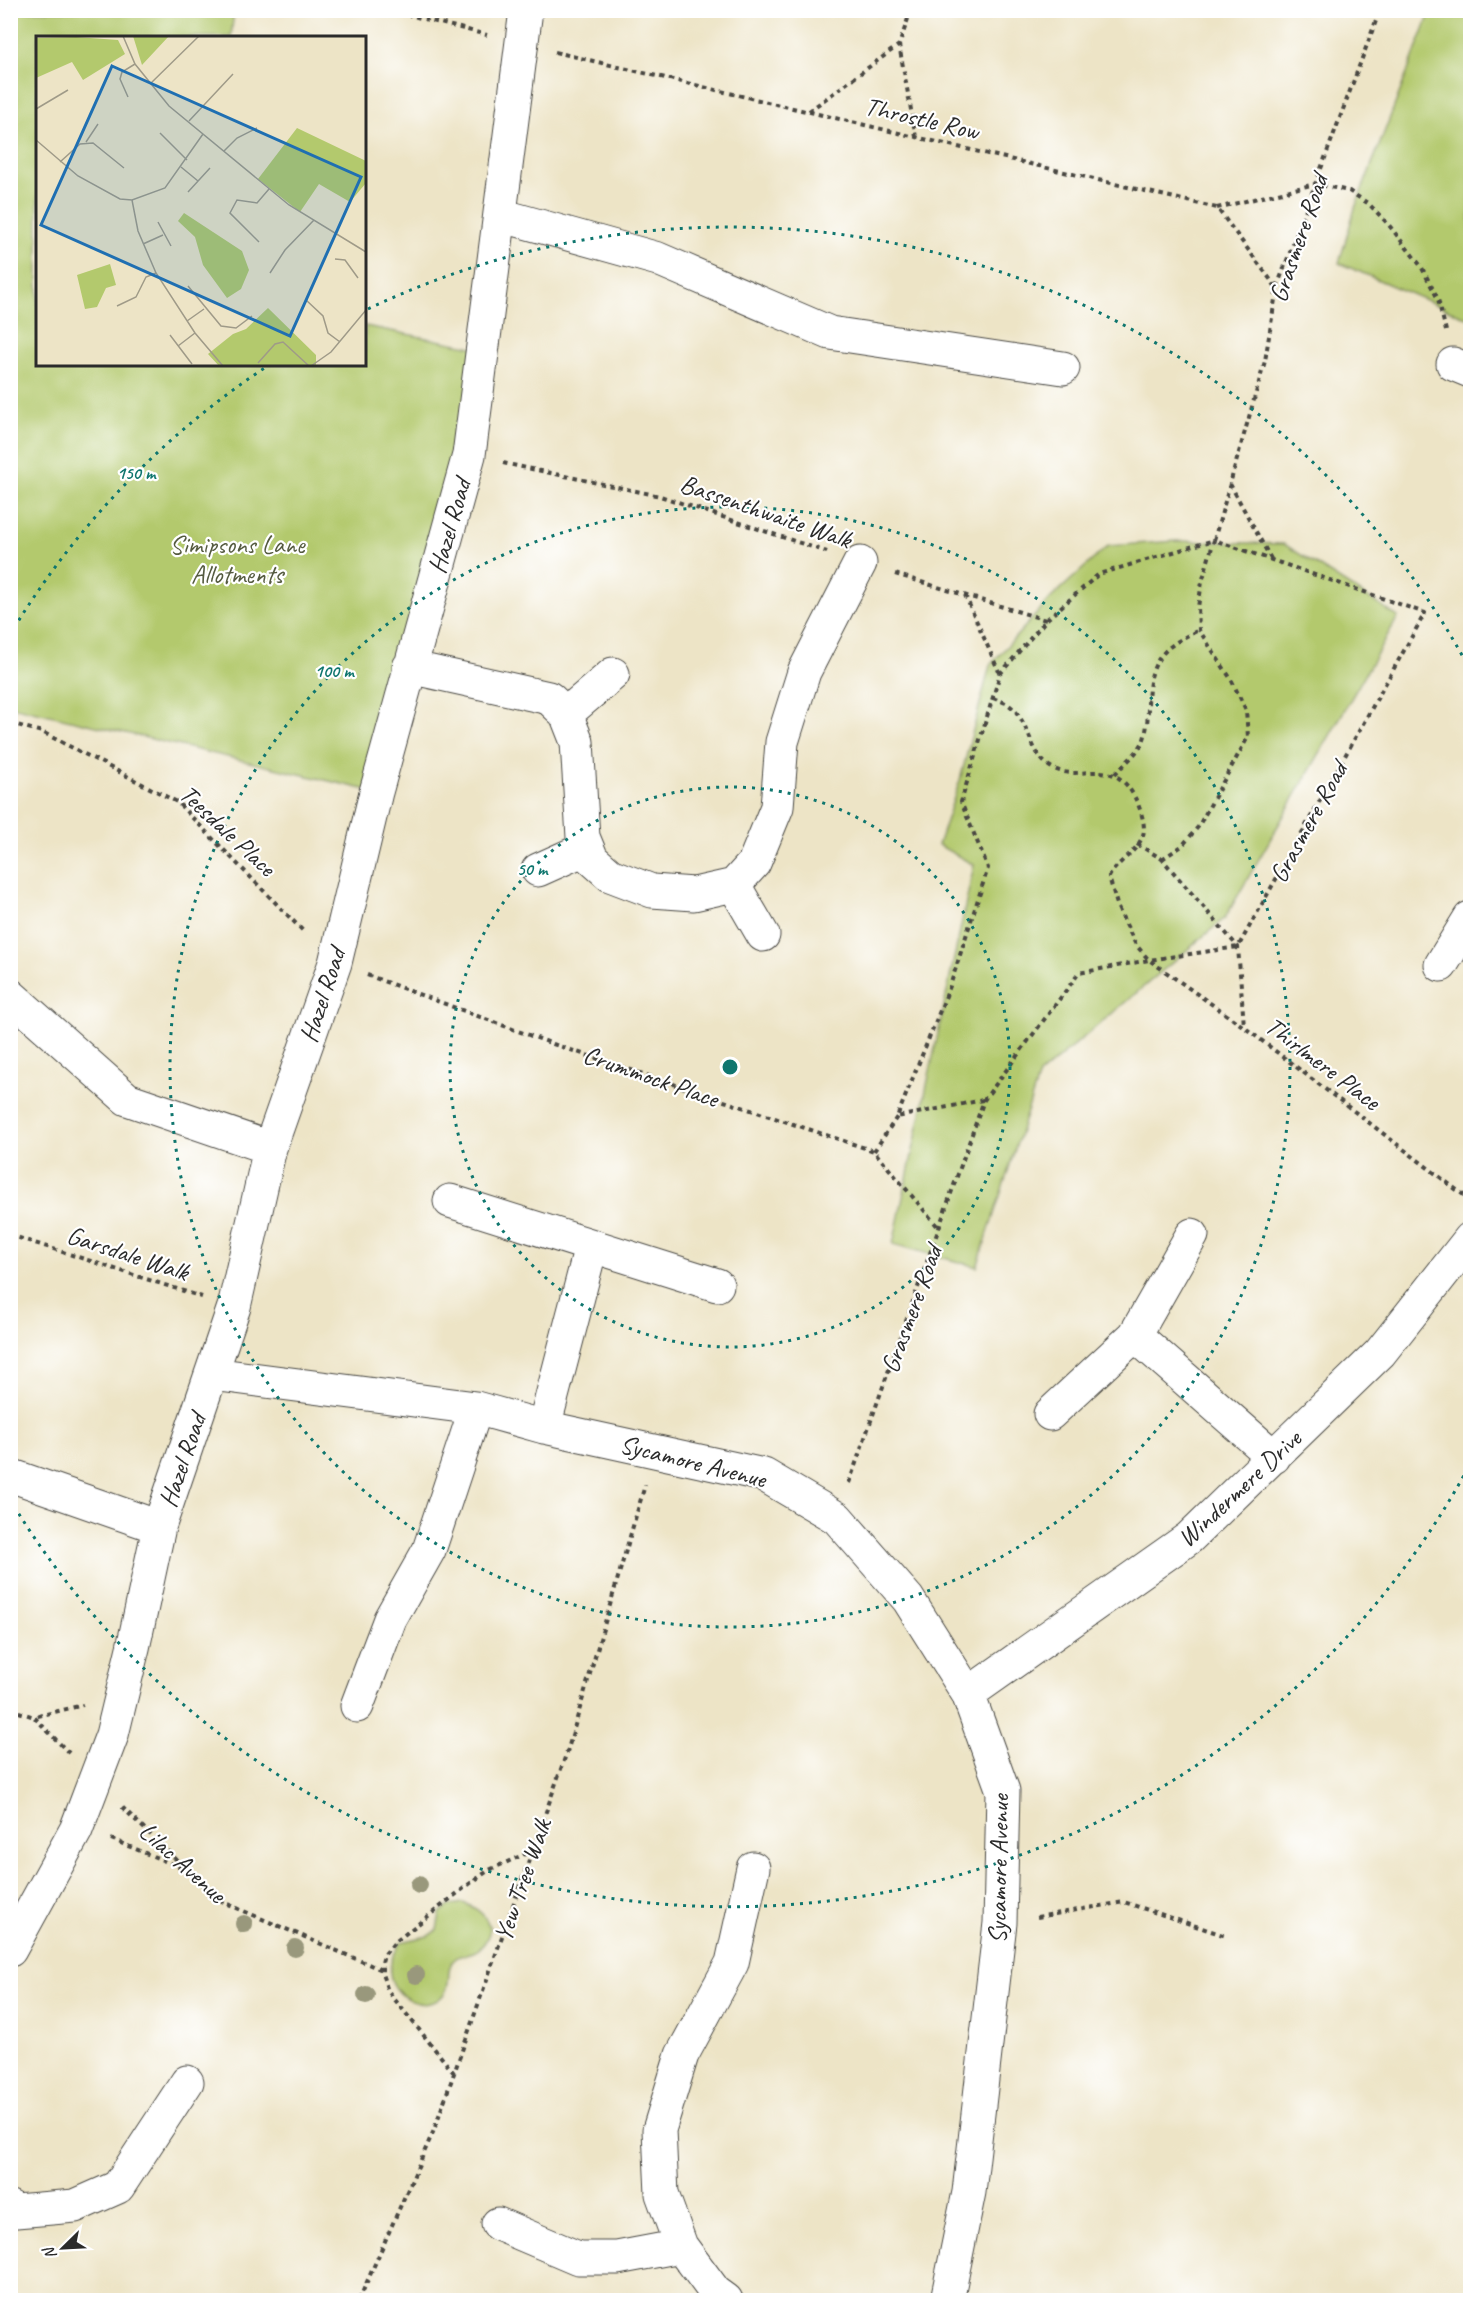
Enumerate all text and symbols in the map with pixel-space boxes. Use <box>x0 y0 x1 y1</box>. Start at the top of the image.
inset map <box>36 36 366 366</box>
street label: Throstle Row <box>862 89 985 148</box>
street label: Grasmere Road <box>1261 166 1337 306</box>
text: 150 m <box>117 462 157 484</box>
street label: Bassenthwaite Walk <box>676 467 858 557</box>
street label: Hazel Road <box>420 471 480 577</box>
park label: Simipsons Lane Allotments <box>170 528 306 591</box>
text: 100 m <box>315 660 355 682</box>
street label: Grasmere Road <box>1262 753 1357 888</box>
street label: Teesdale Place <box>172 777 284 884</box>
text: 50 m <box>517 858 549 880</box>
street label: Hazel Road <box>292 940 354 1046</box>
street label: Thirlmere Place <box>1259 1009 1388 1118</box>
street label: Crummock Place <box>579 1038 725 1116</box>
centre of rings <box>720 1057 740 1077</box>
street label: Garsdale Walk <box>63 1218 195 1289</box>
street label: Grasmere Road <box>873 1238 951 1377</box>
street label: Hazel Road <box>151 1405 215 1511</box>
street label: Windermere Drive <box>1170 1422 1309 1554</box>
street label: Sycamore Avenue <box>616 1427 771 1496</box>
street label: Sycamore Avenue <box>981 1793 1016 1944</box>
street label: Yew Tree Walk <box>486 1812 560 1946</box>
street label: Lilac Avenue <box>132 1815 234 1911</box>
north arrow <box>33 2218 93 2278</box>
text: N <box>38 2242 61 2262</box>

